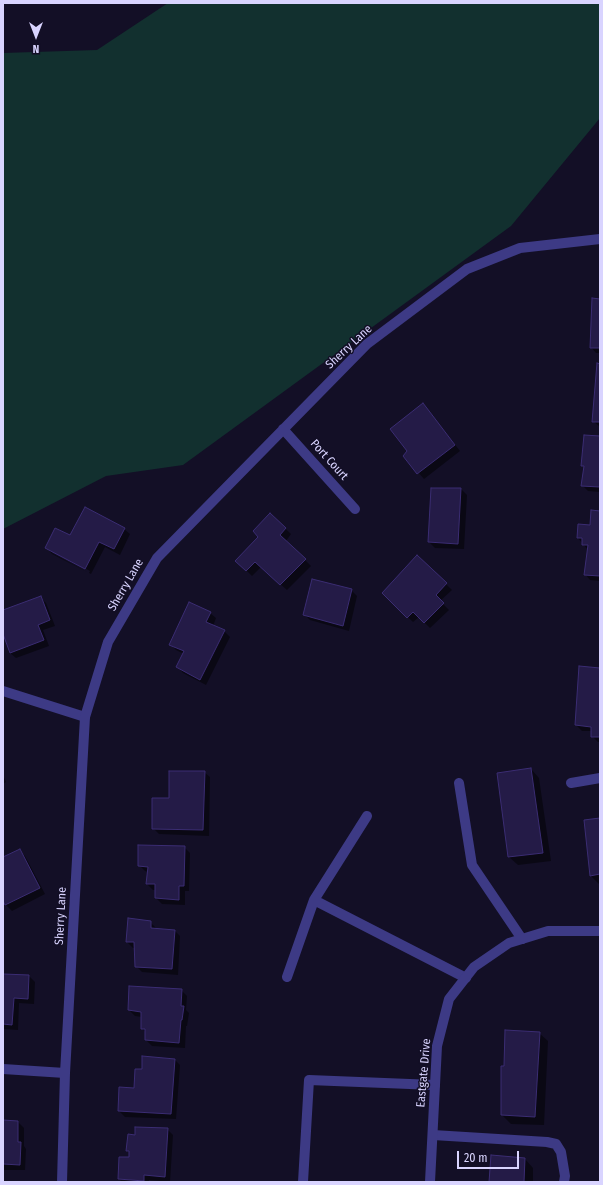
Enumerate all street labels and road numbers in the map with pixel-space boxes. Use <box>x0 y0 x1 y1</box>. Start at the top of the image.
street label: Sherry Lane <box>323 322 375 372</box>
street label: Port Court <box>307 437 351 483</box>
street label: Sherry Lane <box>105 556 147 614</box>
street label: Sherry Lane <box>52 887 70 945</box>
street label: Eastgate Drive <box>414 1038 434 1108</box>

